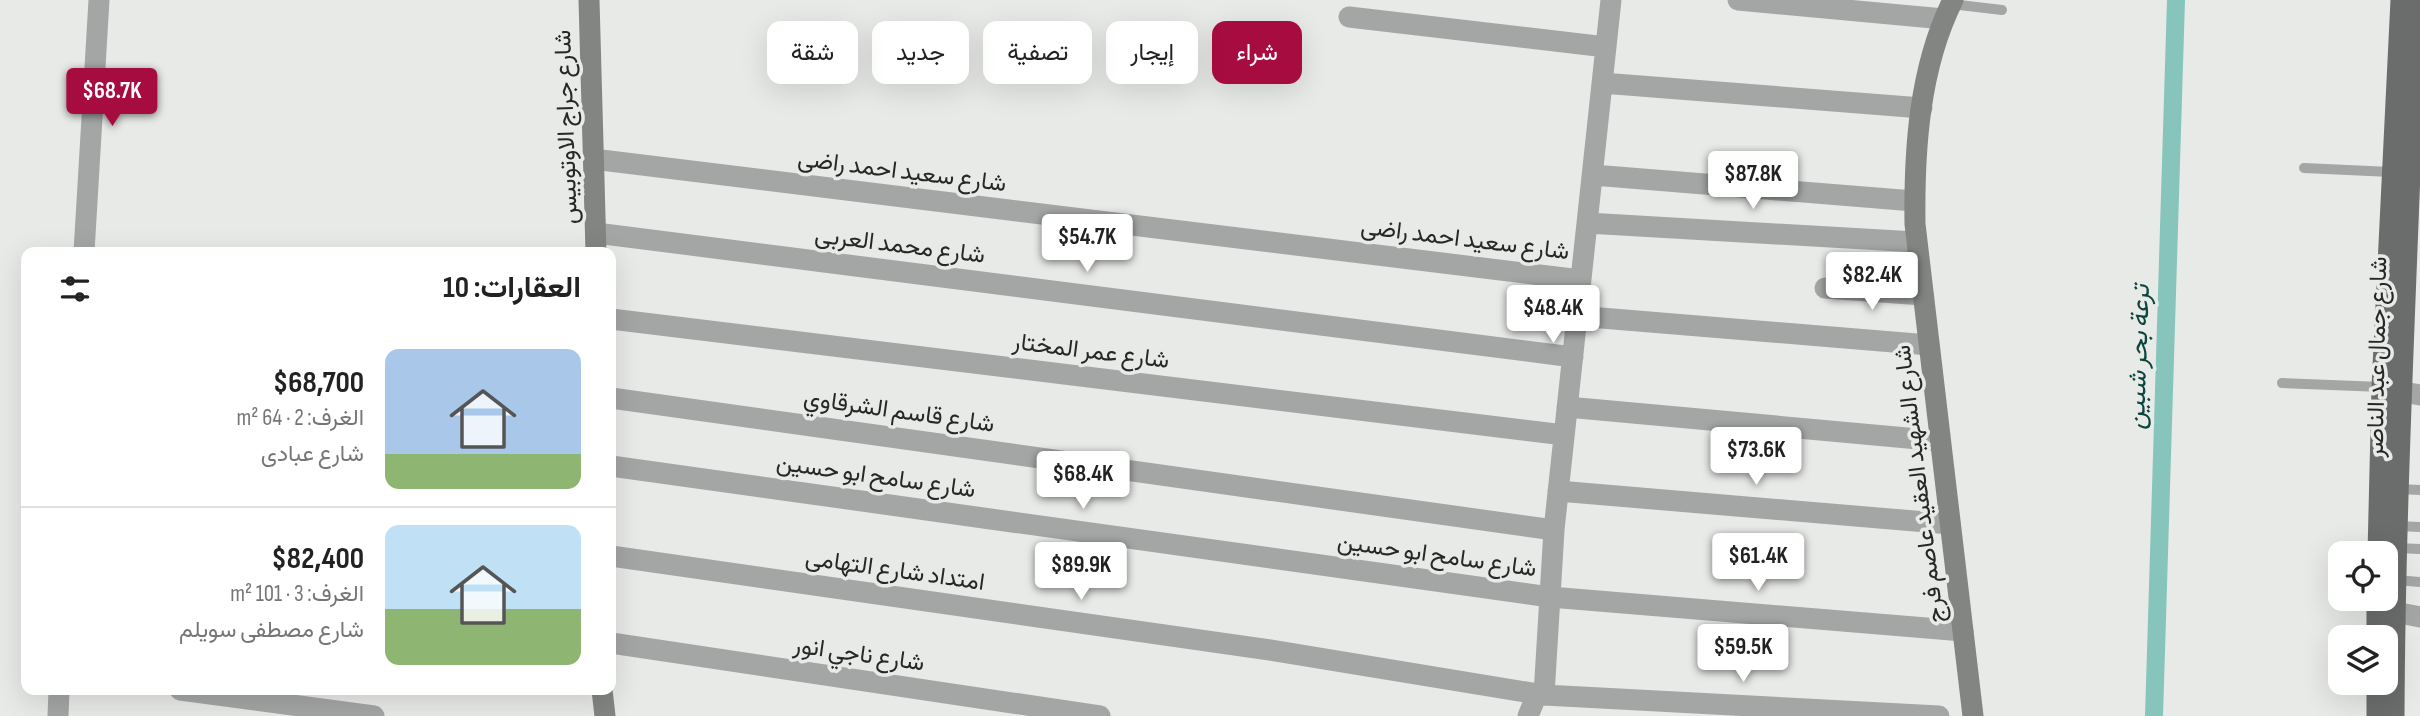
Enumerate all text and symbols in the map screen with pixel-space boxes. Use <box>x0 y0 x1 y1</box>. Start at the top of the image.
chip: شقة <box>767 21 858 84</box>
chip: جديد <box>872 21 969 84</box>
chip: تصفية <box>983 21 1092 84</box>
chip: إيجار <box>1106 21 1198 84</box>
chip: شراء <box>1212 21 1302 84</box>
street label: شارع جراج الاوتوبيس <box>548 29 585 225</box>
pin: $68.7K <box>55 68 169 128</box>
text: $68.7K <box>82 77 142 105</box>
street label: شارع سعيد احمد راضى <box>796 144 1008 199</box>
pin: $87.8K <box>1696 152 1810 211</box>
text: $87.8K <box>1724 160 1782 188</box>
street label: شارع سعيد احمد راضى <box>1359 212 1571 267</box>
pin: $54.7K <box>1030 215 1144 274</box>
street label: شارع محمد العربى <box>813 220 987 271</box>
text: $54.7K <box>1058 223 1116 251</box>
pin: $82.4K <box>1815 252 1929 312</box>
street label: شارع جمال عبد الناصر <box>2361 256 2394 459</box>
text: $82.4K <box>1842 261 1902 289</box>
icon: filters <box>56 270 94 308</box>
text: العقارات: 10 <box>443 270 581 306</box>
water label: ترعة بحر شبين <box>2121 281 2157 430</box>
pin: $48.4K <box>1496 286 1610 345</box>
text: $48.4K <box>1523 294 1583 322</box>
street label: شارع عمر المختار <box>1010 327 1171 376</box>
street label: شارع الشهيد العقيد عاصم فرج <box>1888 343 1951 625</box>
text: $68,700 <box>273 365 364 401</box>
icon: home <box>441 377 525 461</box>
street label: شارع قاسم الشرقاوي <box>801 383 996 443</box>
text: الغرف: 2 · 64 m² <box>237 404 364 432</box>
pin: $73.6K <box>1699 428 1813 487</box>
text: $73.6K <box>1726 436 1786 464</box>
text: شارع عبادى <box>261 440 364 468</box>
street label: شارع سامح ابو حسين <box>774 448 977 506</box>
pin: $68.4K <box>1026 452 1140 511</box>
text: $68.4K <box>1053 460 1113 488</box>
street label: شارع سامح ابو حسين <box>1335 527 1538 585</box>
pin: $61.4K <box>1701 534 1815 593</box>
text: $82,400 <box>271 541 364 577</box>
map controls <box>2328 541 2398 695</box>
button: locate <box>2328 541 2398 611</box>
pin: $89.9K <box>1024 542 1138 602</box>
text: $61.4K <box>1728 542 1788 570</box>
street label: امتداد شارع التهامى <box>803 543 987 598</box>
text: $89.9K <box>1051 551 1111 579</box>
icon: home <box>441 553 525 637</box>
text: الغرف: 3 · 101 m² <box>230 580 364 608</box>
text: شارع مصطفى سويلم <box>179 616 364 644</box>
pin: $59.5K <box>1686 624 1800 684</box>
button: layers <box>2328 625 2398 695</box>
street label: شارع ناجي انور <box>790 630 926 682</box>
text: $59.5K <box>1713 633 1773 661</box>

